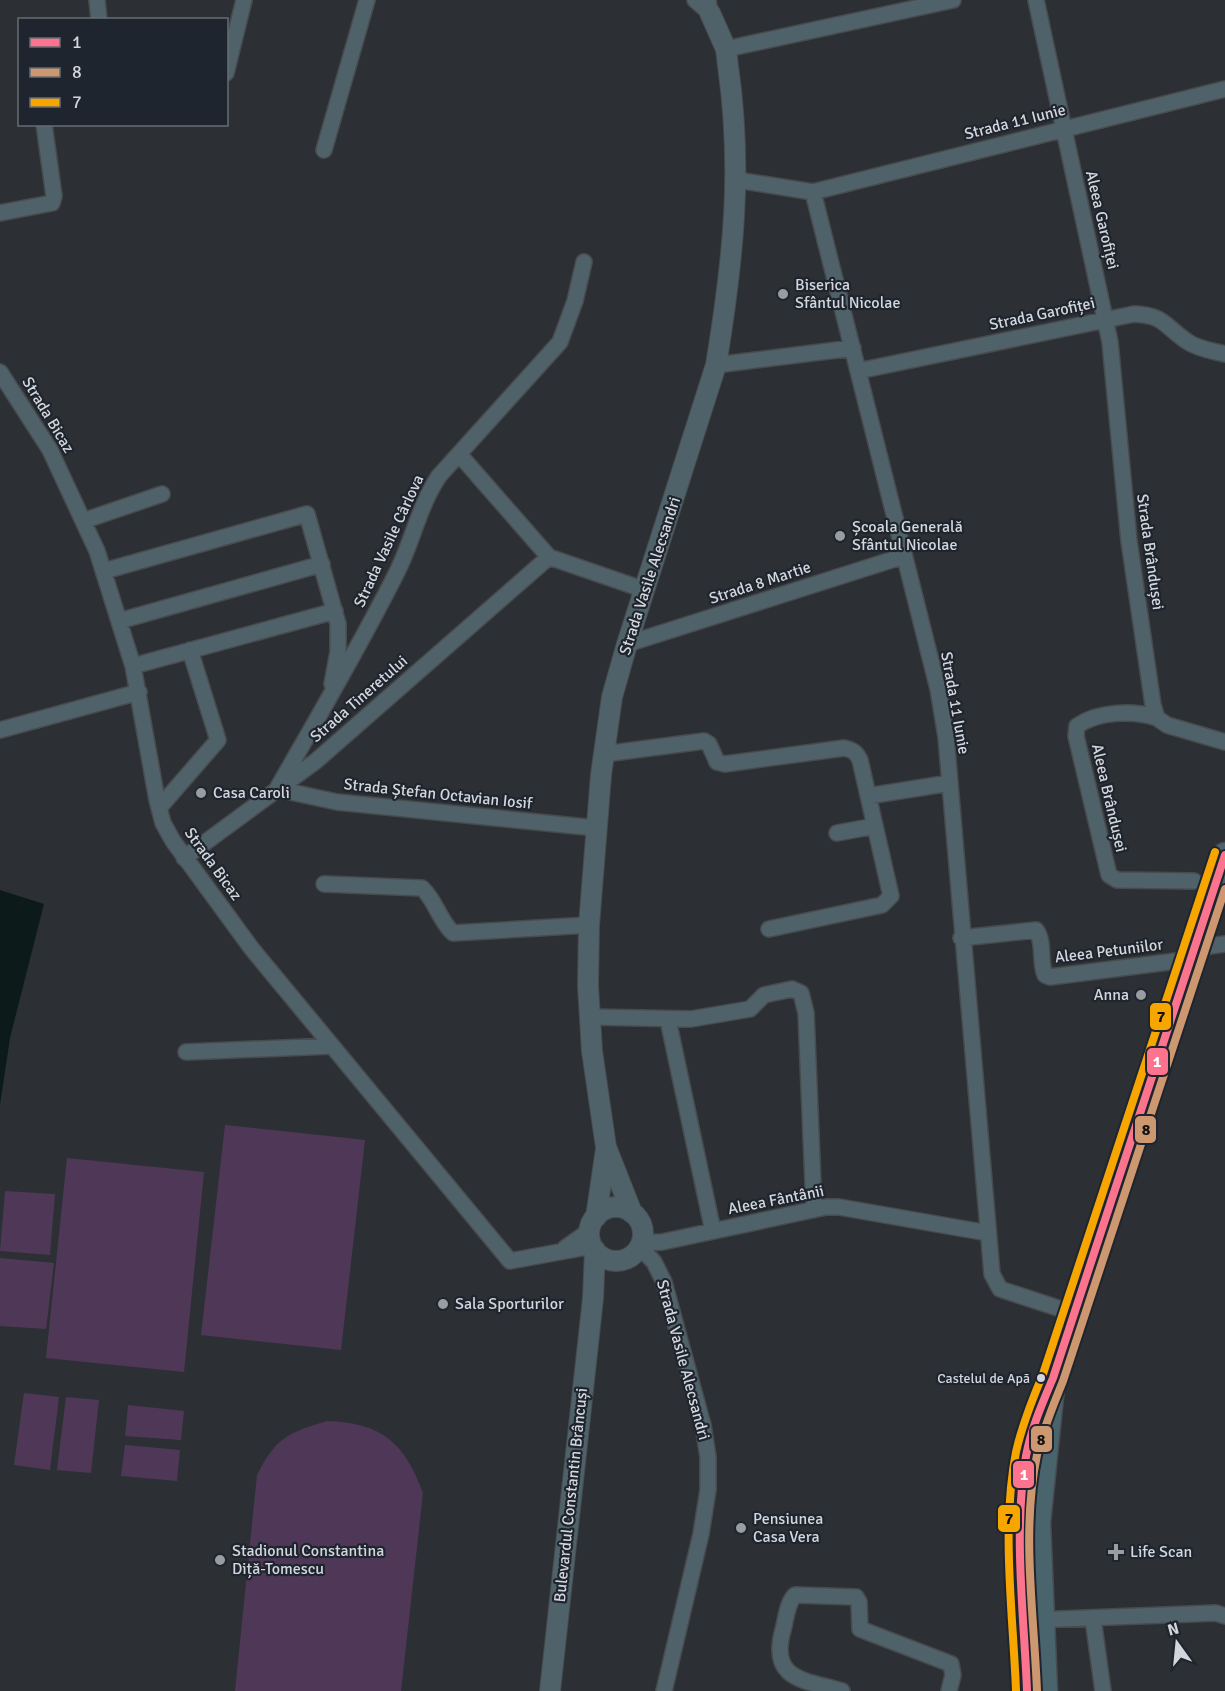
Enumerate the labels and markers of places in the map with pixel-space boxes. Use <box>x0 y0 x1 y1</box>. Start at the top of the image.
place label: Biserica Sfântul Nicolae <box>795 275 900 313</box>
marker: Biserica Sfântul Nicolae <box>776 287 790 301</box>
place label: Școala Generală Sfântul Nicolae <box>852 517 963 555</box>
marker: Școala Generală Sfântul Nicolae <box>833 529 847 543</box>
place label: Casa Caroli <box>213 783 290 803</box>
marker: Casa Caroli <box>194 786 208 800</box>
place label: Anna <box>1094 985 1129 1005</box>
marker: Anna <box>1134 988 1148 1002</box>
place label: Sala Sporturilor <box>455 1294 564 1314</box>
marker: Sala Sporturilor <box>436 1297 450 1311</box>
place label: Castelul de Apă <box>937 1370 1030 1387</box>
marker: Castelul de Apă <box>1035 1372 1047 1384</box>
place label: Pensiunea Casa Vera <box>753 1509 823 1547</box>
marker: Pensiunea Casa Vera <box>734 1521 748 1535</box>
place label: Stadionul Constantina Diță-Tomescu <box>232 1541 384 1579</box>
place label: Life Scan <box>1130 1542 1192 1562</box>
marker: Life Scan <box>1107 1543 1125 1561</box>
marker: Stadionul Constantina Diță-Tomescu <box>213 1553 227 1567</box>

